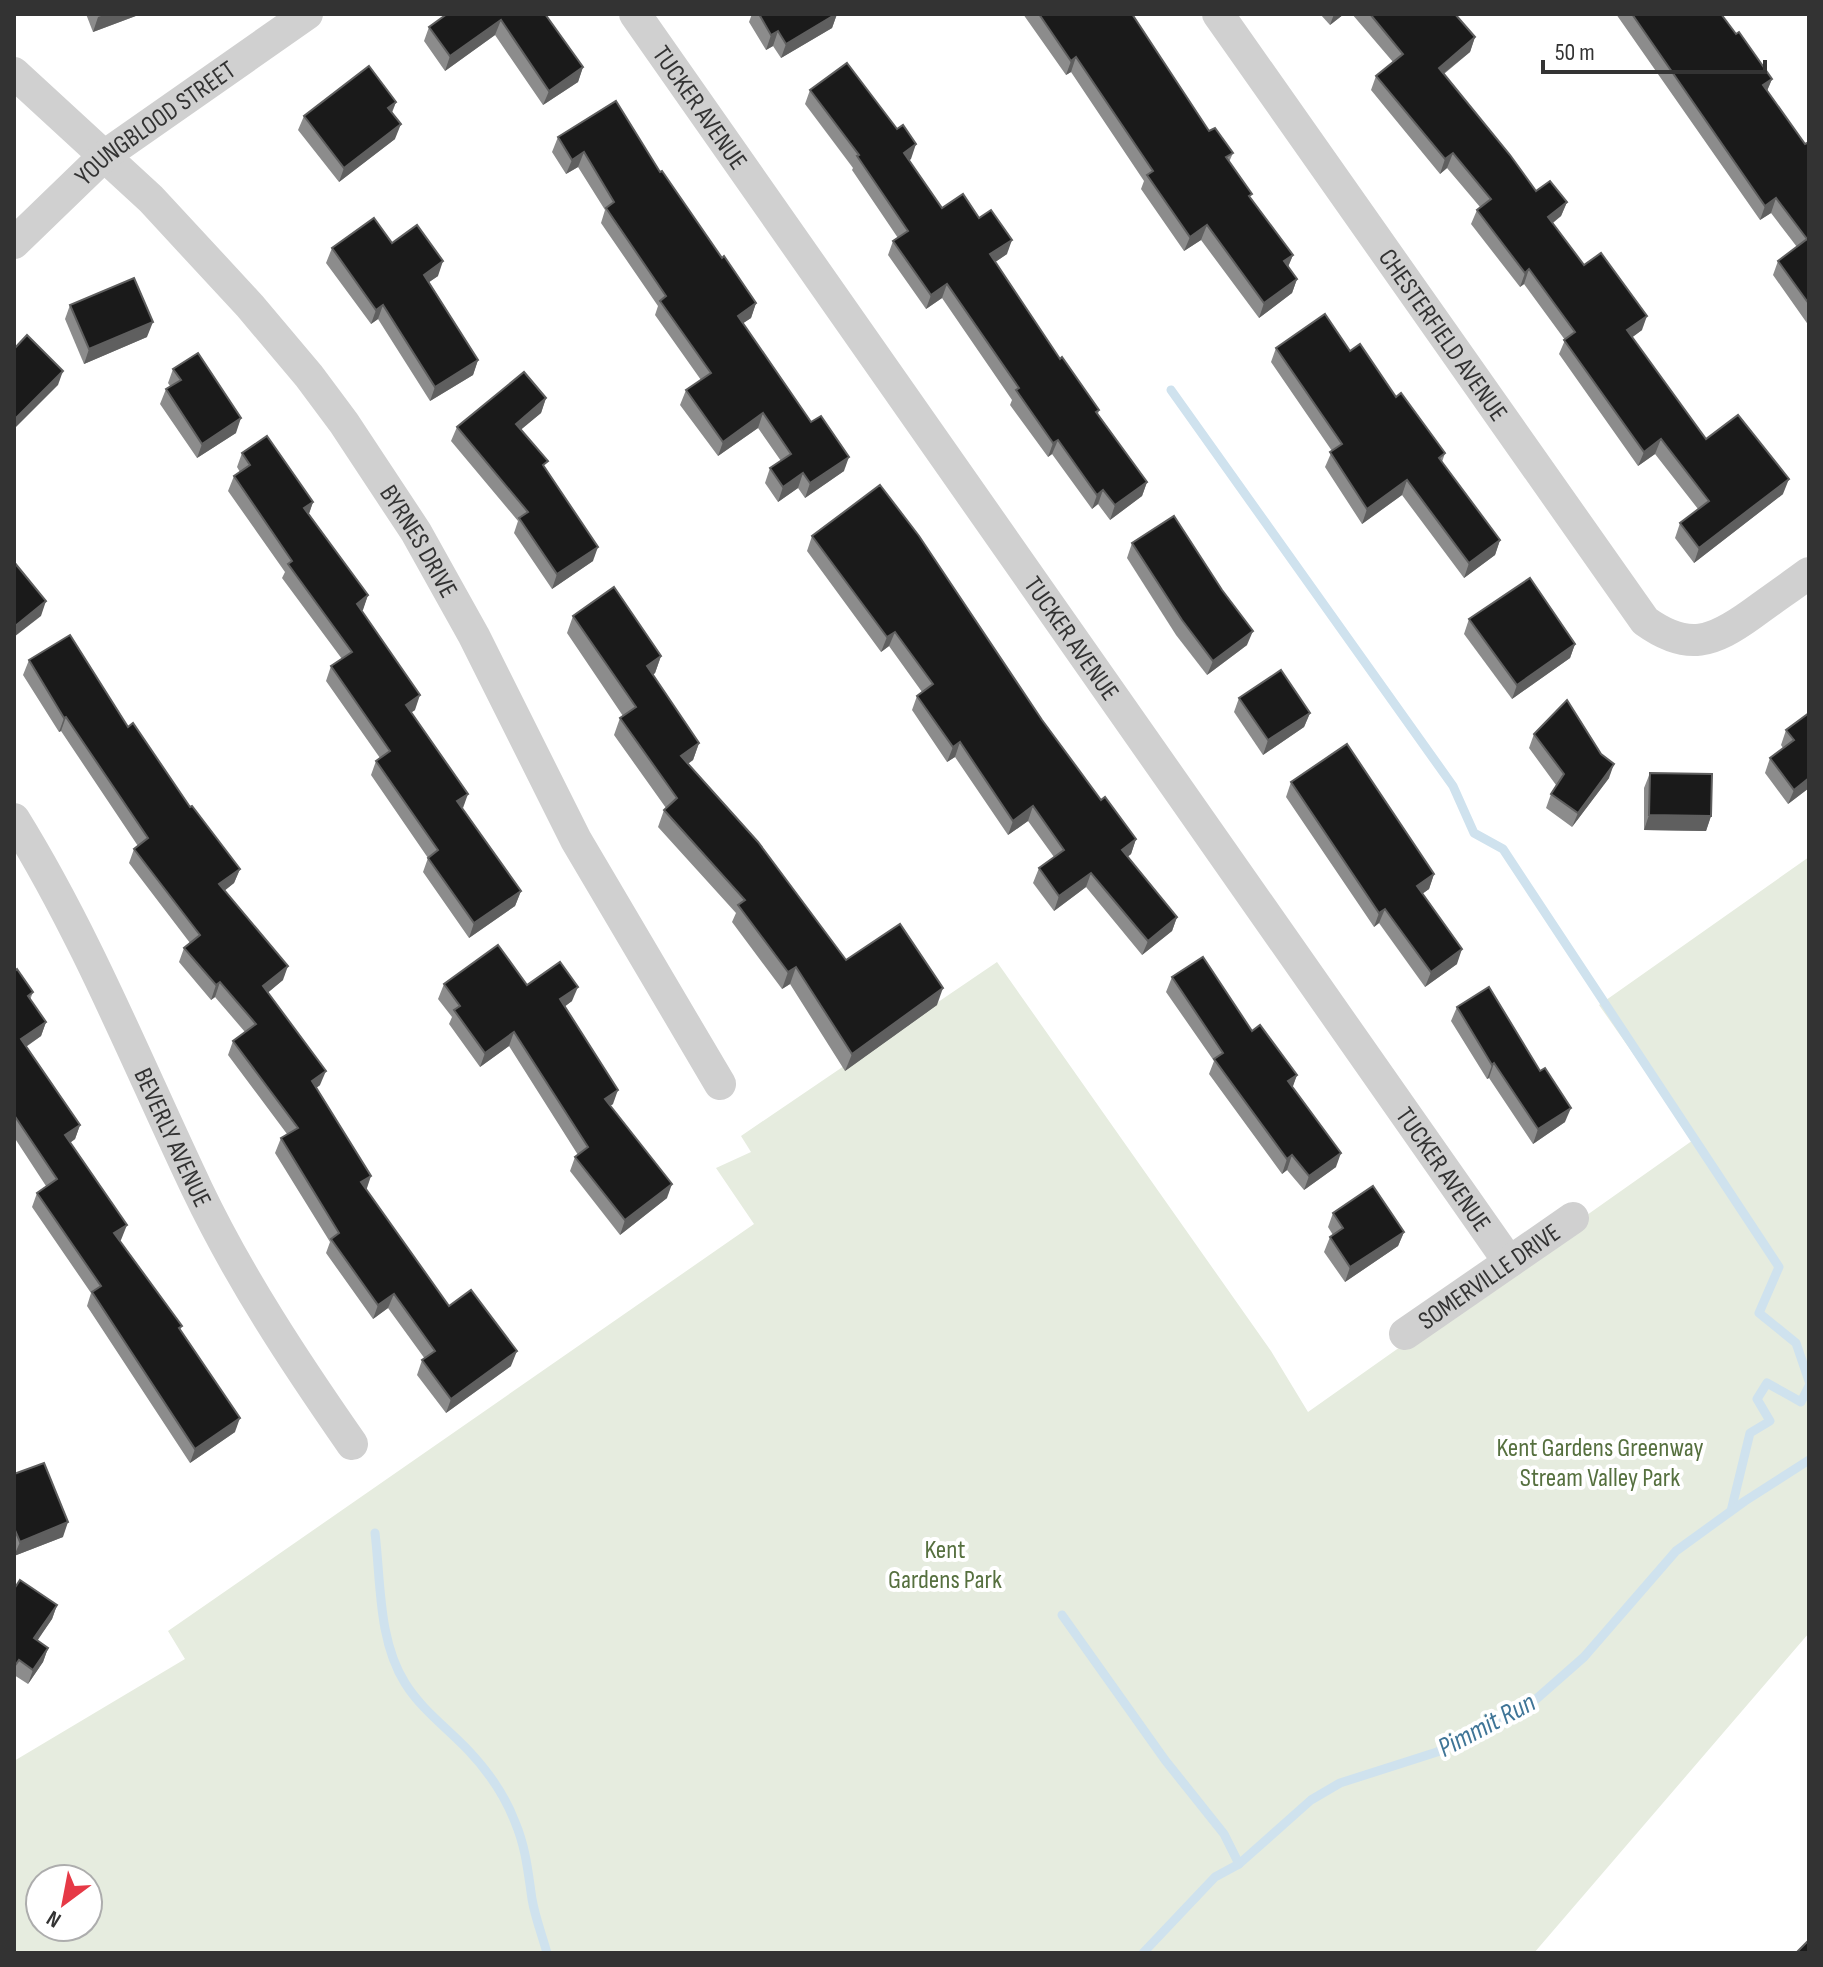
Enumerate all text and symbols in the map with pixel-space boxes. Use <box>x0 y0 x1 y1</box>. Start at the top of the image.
scale bar <box>1543 24 1765 74</box>
text: 50 m <box>1555 38 1595 67</box>
street label: TUCKER AVENUE <box>645 40 753 176</box>
street label: YOUNGBLOOD STREET <box>69 55 242 192</box>
street label: CHESTERFIELD AVENUE <box>1371 243 1513 428</box>
street label: BYRNES DRIVE <box>372 480 463 603</box>
street label: TUCKER AVENUE <box>1017 571 1125 707</box>
street label: BEVERLY AVENUE <box>126 1064 217 1212</box>
street label: TUCKER AVENUE <box>1389 1102 1497 1238</box>
street label: SOMERVILLE DRIVE <box>1413 1218 1567 1337</box>
park label: Kent Gardens Greenway Stream Valley Park <box>1496 1433 1704 1494</box>
park label: Kent Gardens Park <box>888 1535 1002 1596</box>
water label: Pimmit Run <box>1432 1686 1541 1765</box>
north arrow <box>24 1863 104 1943</box>
text: N <box>42 1904 66 1933</box>

